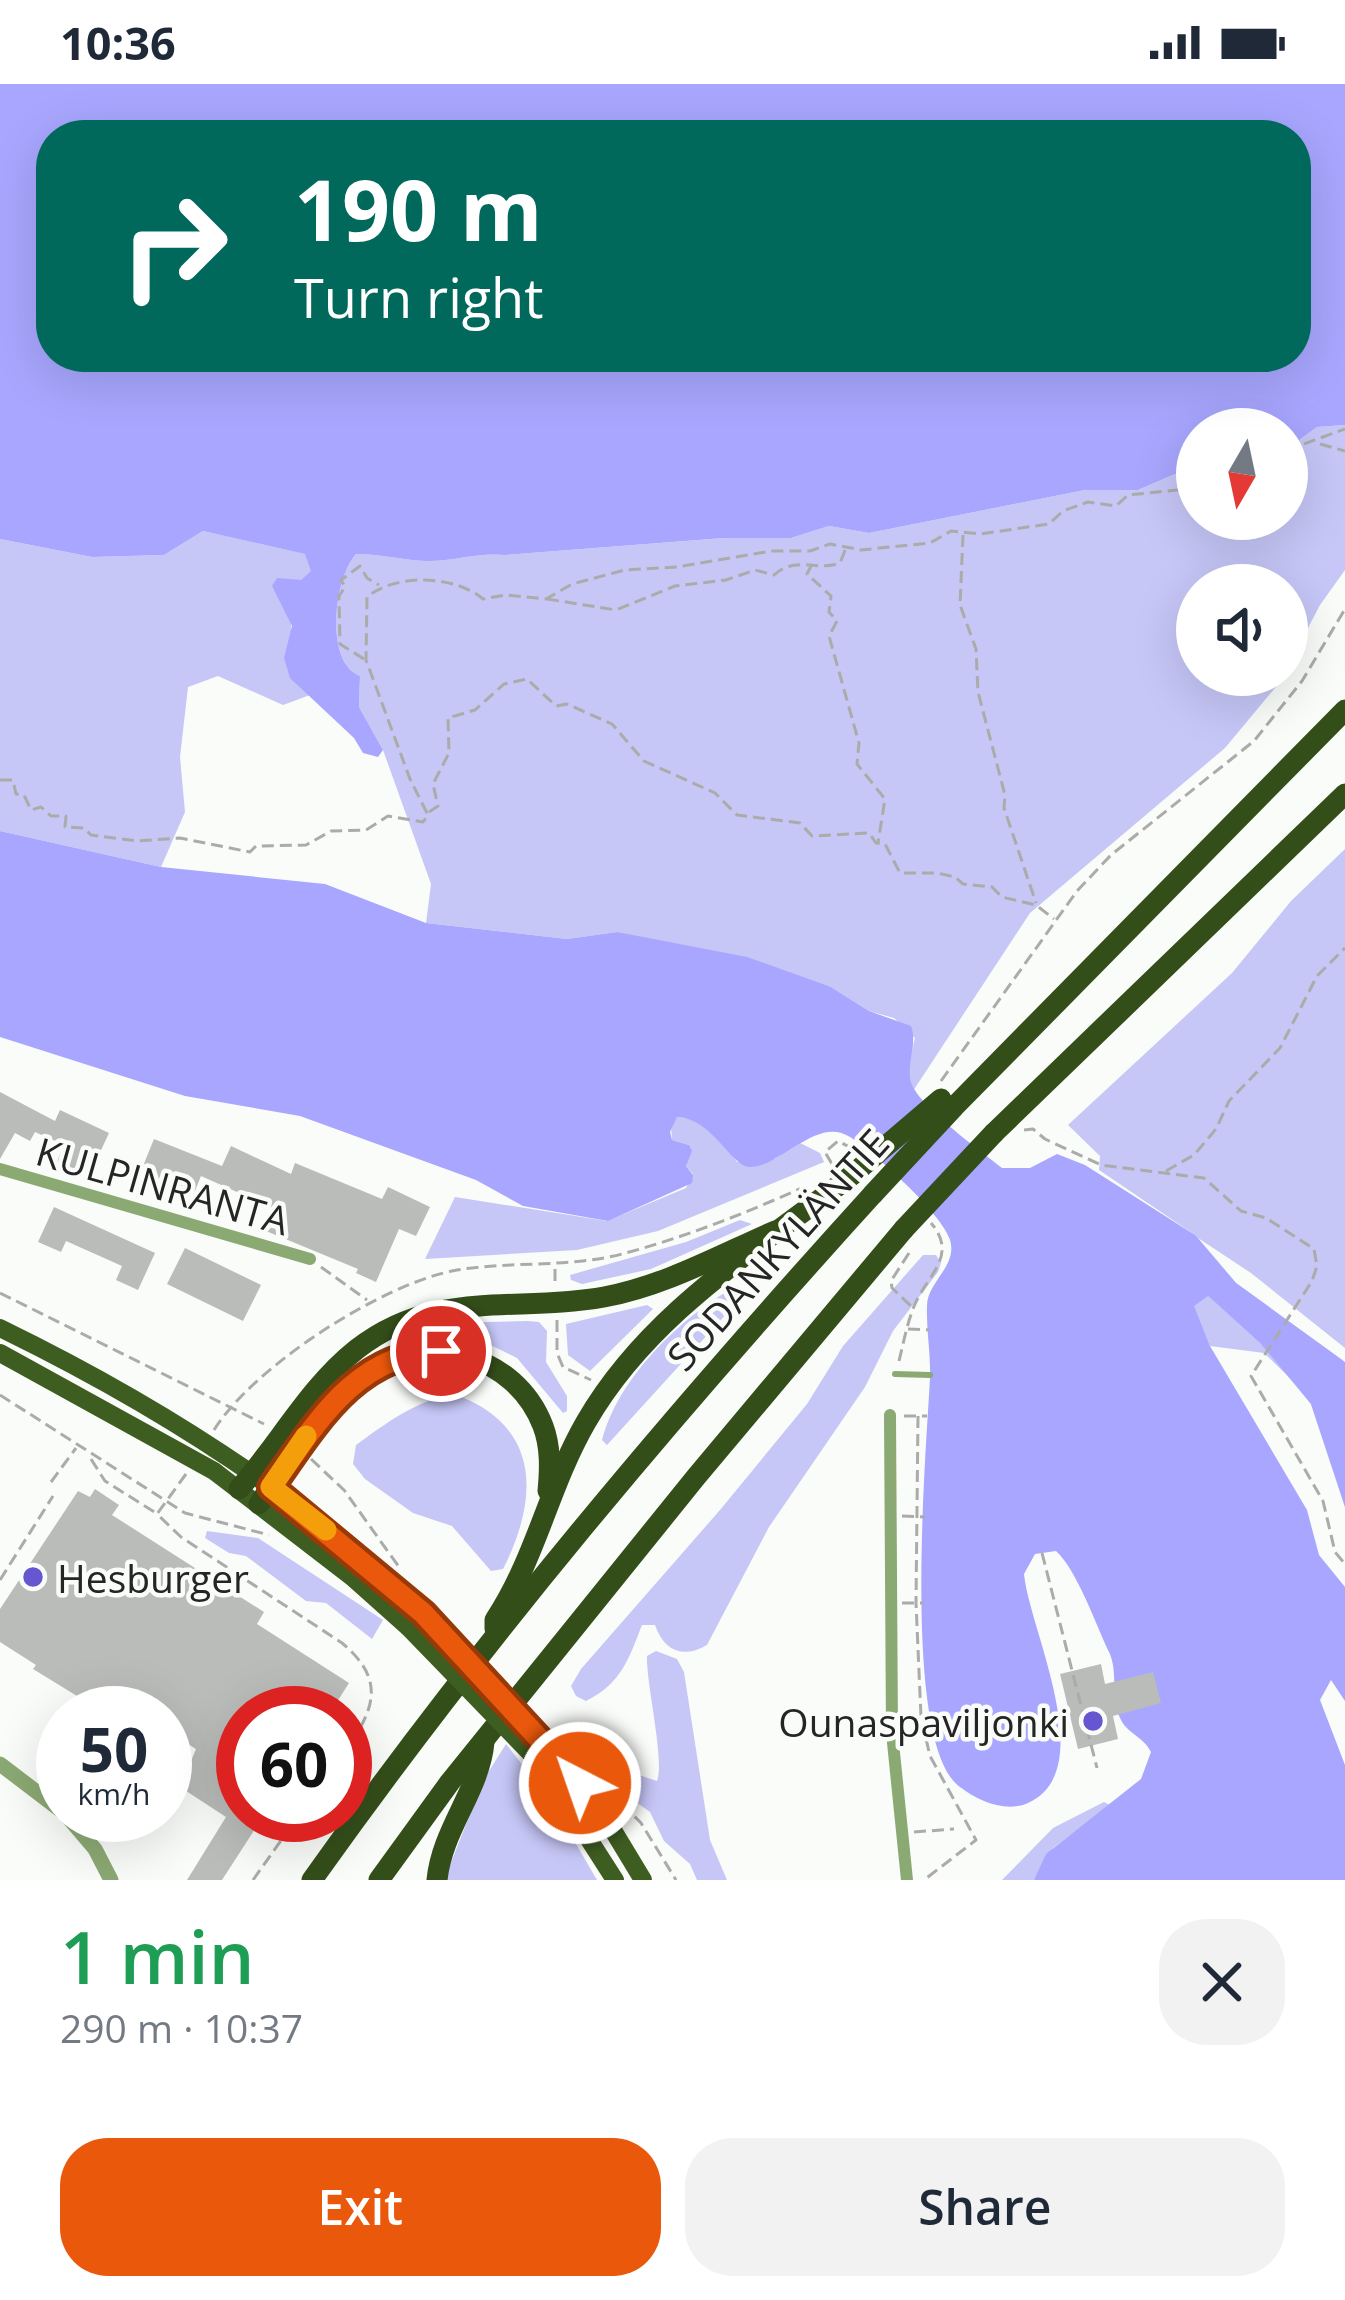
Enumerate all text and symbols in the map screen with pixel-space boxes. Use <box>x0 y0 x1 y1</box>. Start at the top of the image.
text: 10:36 <box>60 12 176 73</box>
text: 190 m <box>294 151 542 266</box>
icon: right <box>96 168 252 324</box>
text: Turn right <box>294 260 543 334</box>
north arrow <box>1176 408 1308 540</box>
map controls <box>1176 408 1308 696</box>
button: sound <box>1176 564 1308 696</box>
street label: SODANKYLÄNTIE <box>654 1117 900 1381</box>
street label: KULPINRANTA <box>30 1124 296 1246</box>
pin <box>390 1300 492 1402</box>
icon: arrive <box>408 1318 474 1384</box>
place label: Hesburger <box>57 1551 249 1604</box>
marker: Hesburger <box>20 1564 46 1590</box>
speed limit sign: 60 <box>216 1686 372 1842</box>
place label: Ounaspaviljonki <box>778 1695 1069 1748</box>
text: 50 <box>80 1708 148 1790</box>
marker: Ounaspaviljonki <box>1080 1708 1106 1734</box>
position arrow <box>517 1720 643 1846</box>
text: km/h <box>78 1773 150 1814</box>
text: 1 min <box>60 1907 254 2005</box>
button: close <box>1159 1919 1285 2045</box>
text: 290 m · 10:37 <box>60 2001 303 2054</box>
button: Exit <box>60 2138 661 2276</box>
button: Share <box>685 2138 1285 2276</box>

